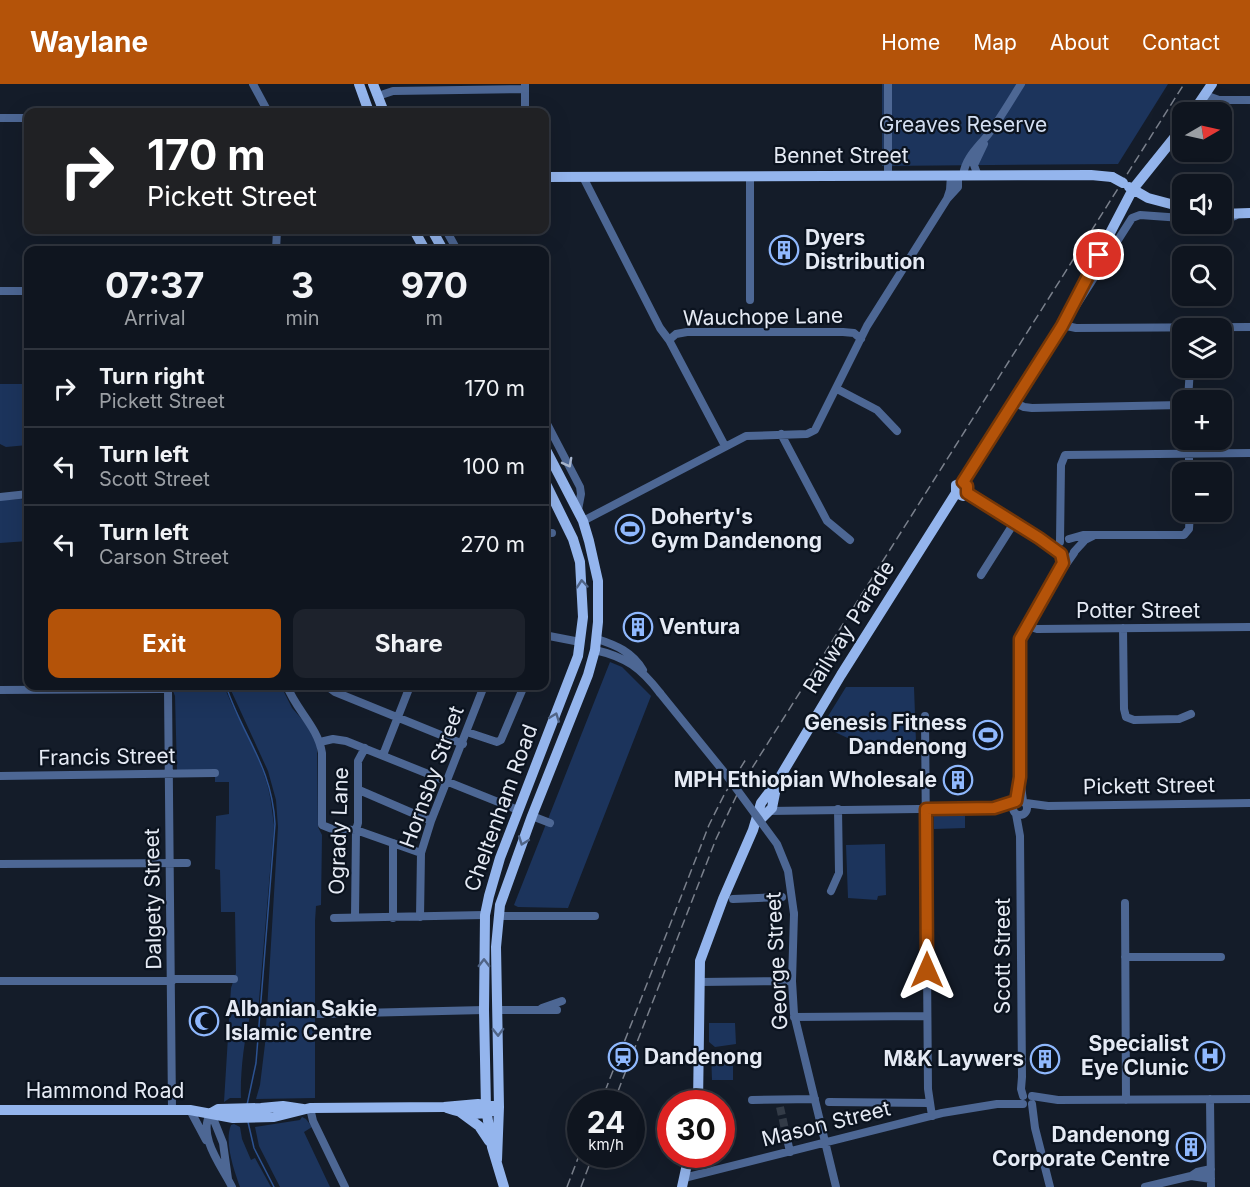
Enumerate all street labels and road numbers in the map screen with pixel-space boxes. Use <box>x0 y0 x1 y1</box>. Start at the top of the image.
street label: Bennet Street <box>773 143 909 168</box>
street label: Wauchope Lane <box>683 303 843 330</box>
street label: Railway Parade <box>798 556 899 698</box>
street label: Potter Street <box>1076 598 1200 623</box>
street label: Hornsby Street <box>394 702 469 851</box>
street label: Cheltenham Road <box>459 721 542 895</box>
street label: Francis Street <box>38 743 176 770</box>
street label: Ogrady Lane <box>324 767 353 895</box>
street label: Pickett Street <box>1083 772 1215 799</box>
street label: Dalgety Street <box>139 828 166 970</box>
street label: George Street <box>760 891 793 1031</box>
street label: Scott Street <box>990 898 1015 1014</box>
street label: Hammond Road <box>26 1078 184 1103</box>
street label: Mason Street <box>759 1095 893 1152</box>

